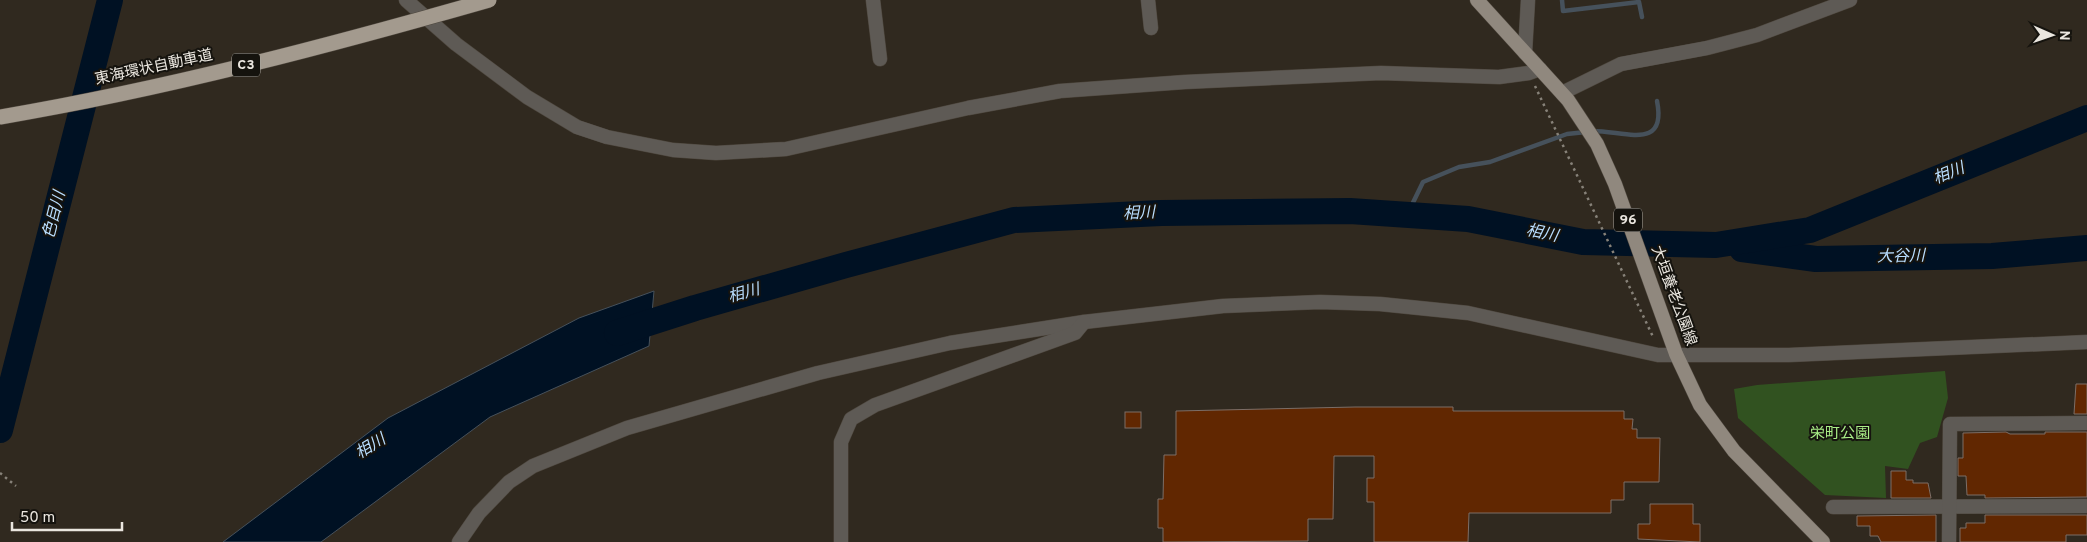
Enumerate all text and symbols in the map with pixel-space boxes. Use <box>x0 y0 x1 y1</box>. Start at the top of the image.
north arrow <box>2027 10 2077 60</box>
text: N <box>2055 30 2072 41</box>
street label: 東海環状自動車道 <box>93 45 215 90</box>
road number: C3 <box>232 54 260 76</box>
water label: 相川 <box>1930 158 1969 189</box>
water label: 色目川 <box>39 187 71 241</box>
water label: 相川 <box>1122 203 1157 225</box>
road number: 96 <box>1614 208 1642 232</box>
water label: 相川 <box>1524 221 1562 247</box>
street label: 大垣養老公園線 <box>1646 243 1700 349</box>
water label: 大谷川 <box>1877 247 1927 267</box>
water label: 相川 <box>726 280 764 308</box>
park label: 栄町公園 <box>1810 425 1870 444</box>
water label: 相川 <box>352 429 392 464</box>
scale bar <box>12 500 122 532</box>
text: 50 m <box>20 509 55 528</box>

